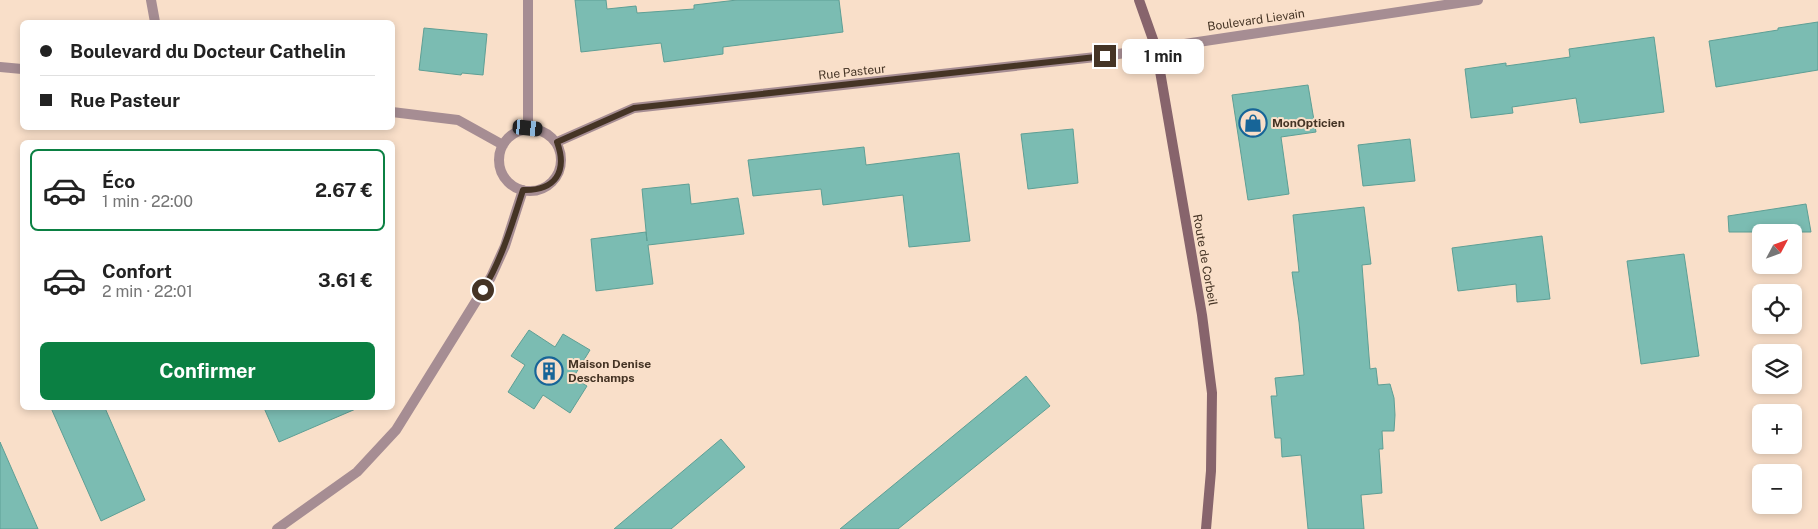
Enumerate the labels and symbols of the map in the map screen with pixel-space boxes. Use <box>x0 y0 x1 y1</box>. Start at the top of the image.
street label: Boulevard Lievain <box>1206 6 1306 34</box>
callout: 1 min <box>1122 38 1205 74</box>
route end <box>1094 45 1116 67</box>
street label: Rue Pasteur <box>818 61 887 82</box>
shop icon: MonOpticien <box>1238 108 1268 138</box>
place label: MonOpticien <box>1272 116 1345 130</box>
car <box>512 119 543 137</box>
street label: Route de Corbeil <box>1190 213 1220 307</box>
north arrow <box>1752 224 1802 274</box>
route start <box>472 279 494 301</box>
building icon: Maison Denise Deschamps <box>534 356 564 386</box>
place label: Maison Denise Deschamps <box>568 357 651 385</box>

